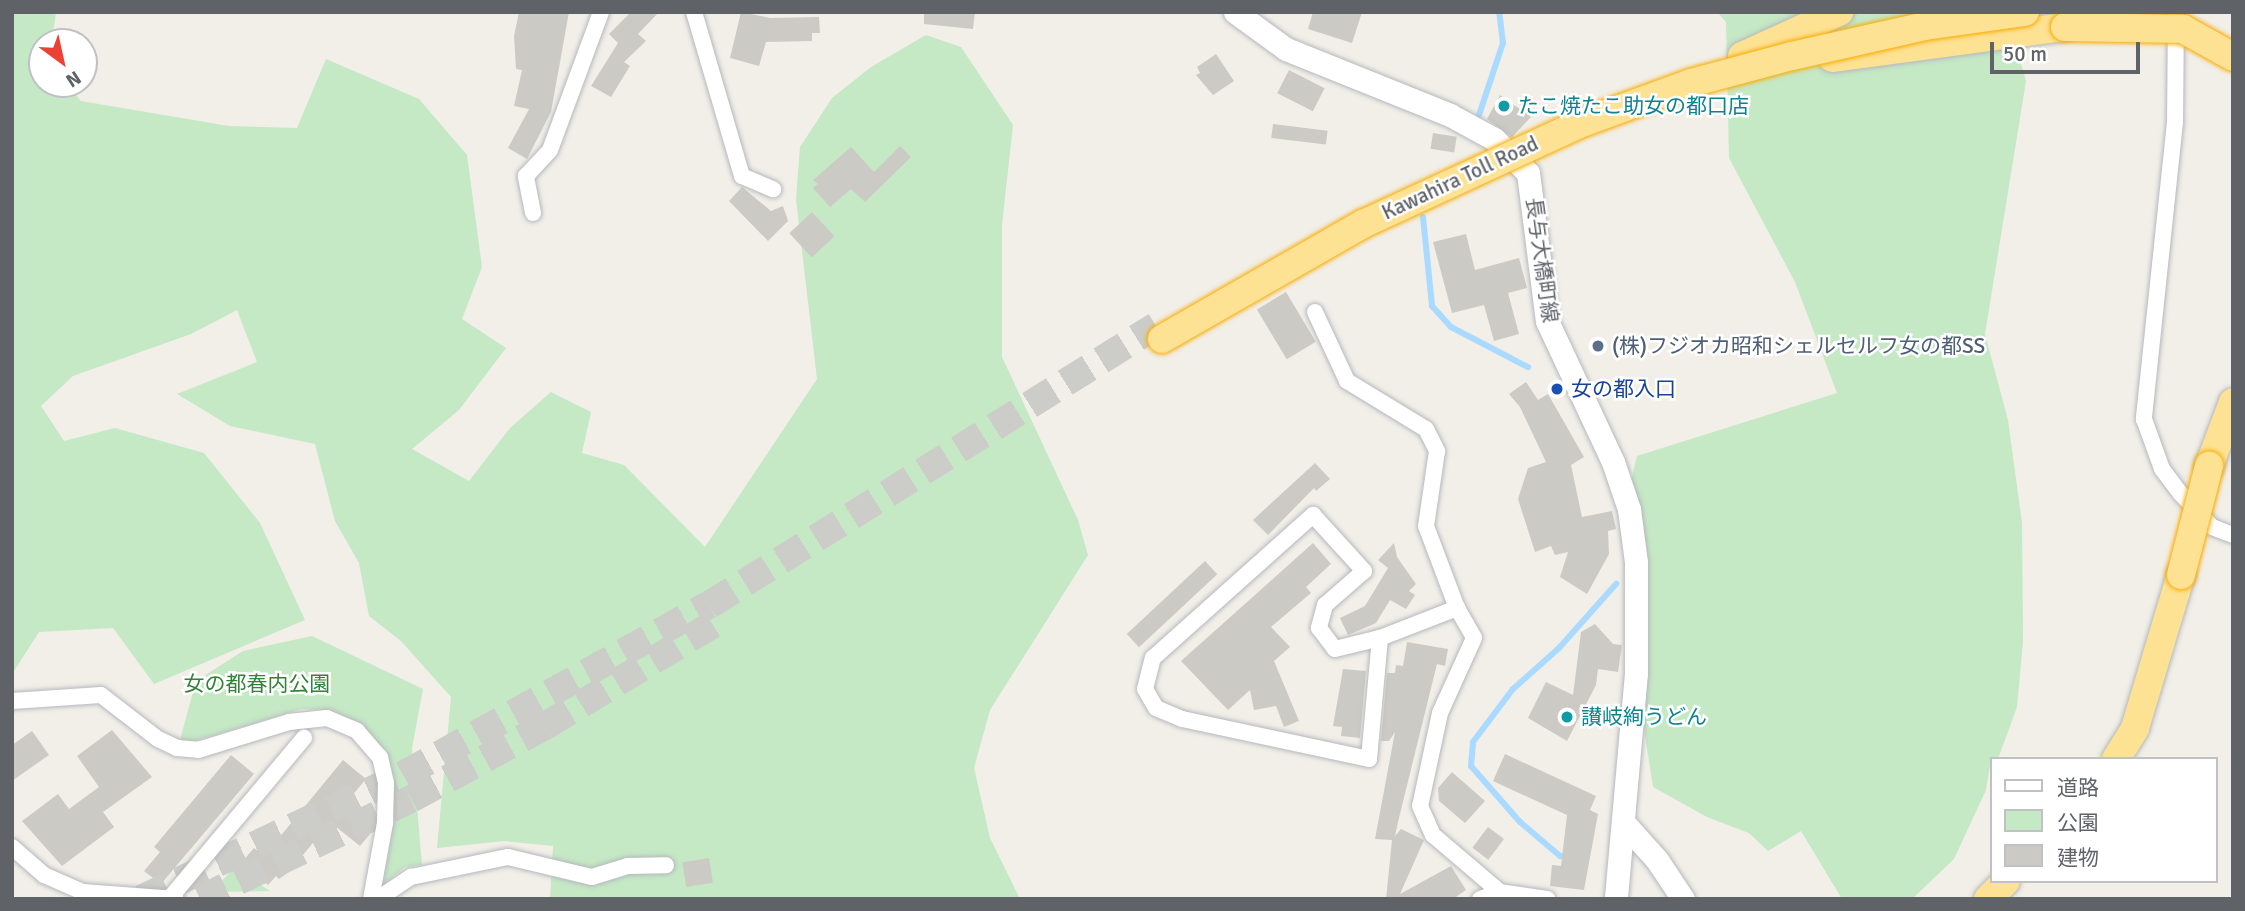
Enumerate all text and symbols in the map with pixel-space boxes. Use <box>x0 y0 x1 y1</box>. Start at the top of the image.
north arrow <box>28 28 98 98</box>
scale bar <box>1993 28 2144 72</box>
text: 50 m <box>2003 41 2047 67</box>
text: N <box>61 65 85 93</box>
place label: たこ焼たこ助女の都口店 <box>1518 93 1749 119</box>
marker: たこ焼たこ助女の都口店 <box>1496 98 1512 114</box>
street label: Kawahira Toll Road <box>1378 131 1542 225</box>
street label: 長与大橋町線 <box>1521 196 1563 324</box>
place label: (株)フジオカ昭和シェルセルフ女の都SS <box>1612 333 1985 359</box>
marker: (株)フジオカ昭和シェルセルフ女の都SS <box>1590 338 1606 354</box>
place label: 女の都入口 <box>1571 376 1676 402</box>
marker: 女の都入口 <box>1549 381 1565 397</box>
park label: 女の都春内公園 <box>184 671 330 697</box>
place label: 讃岐絢うどん <box>1581 704 1707 730</box>
marker: 讃岐絢うどん <box>1559 709 1575 725</box>
legend <box>1990 757 2217 883</box>
text: 道路 <box>2057 775 2099 801</box>
text: 公園 <box>2057 810 2099 836</box>
text: 建物 <box>2057 845 2099 871</box>

